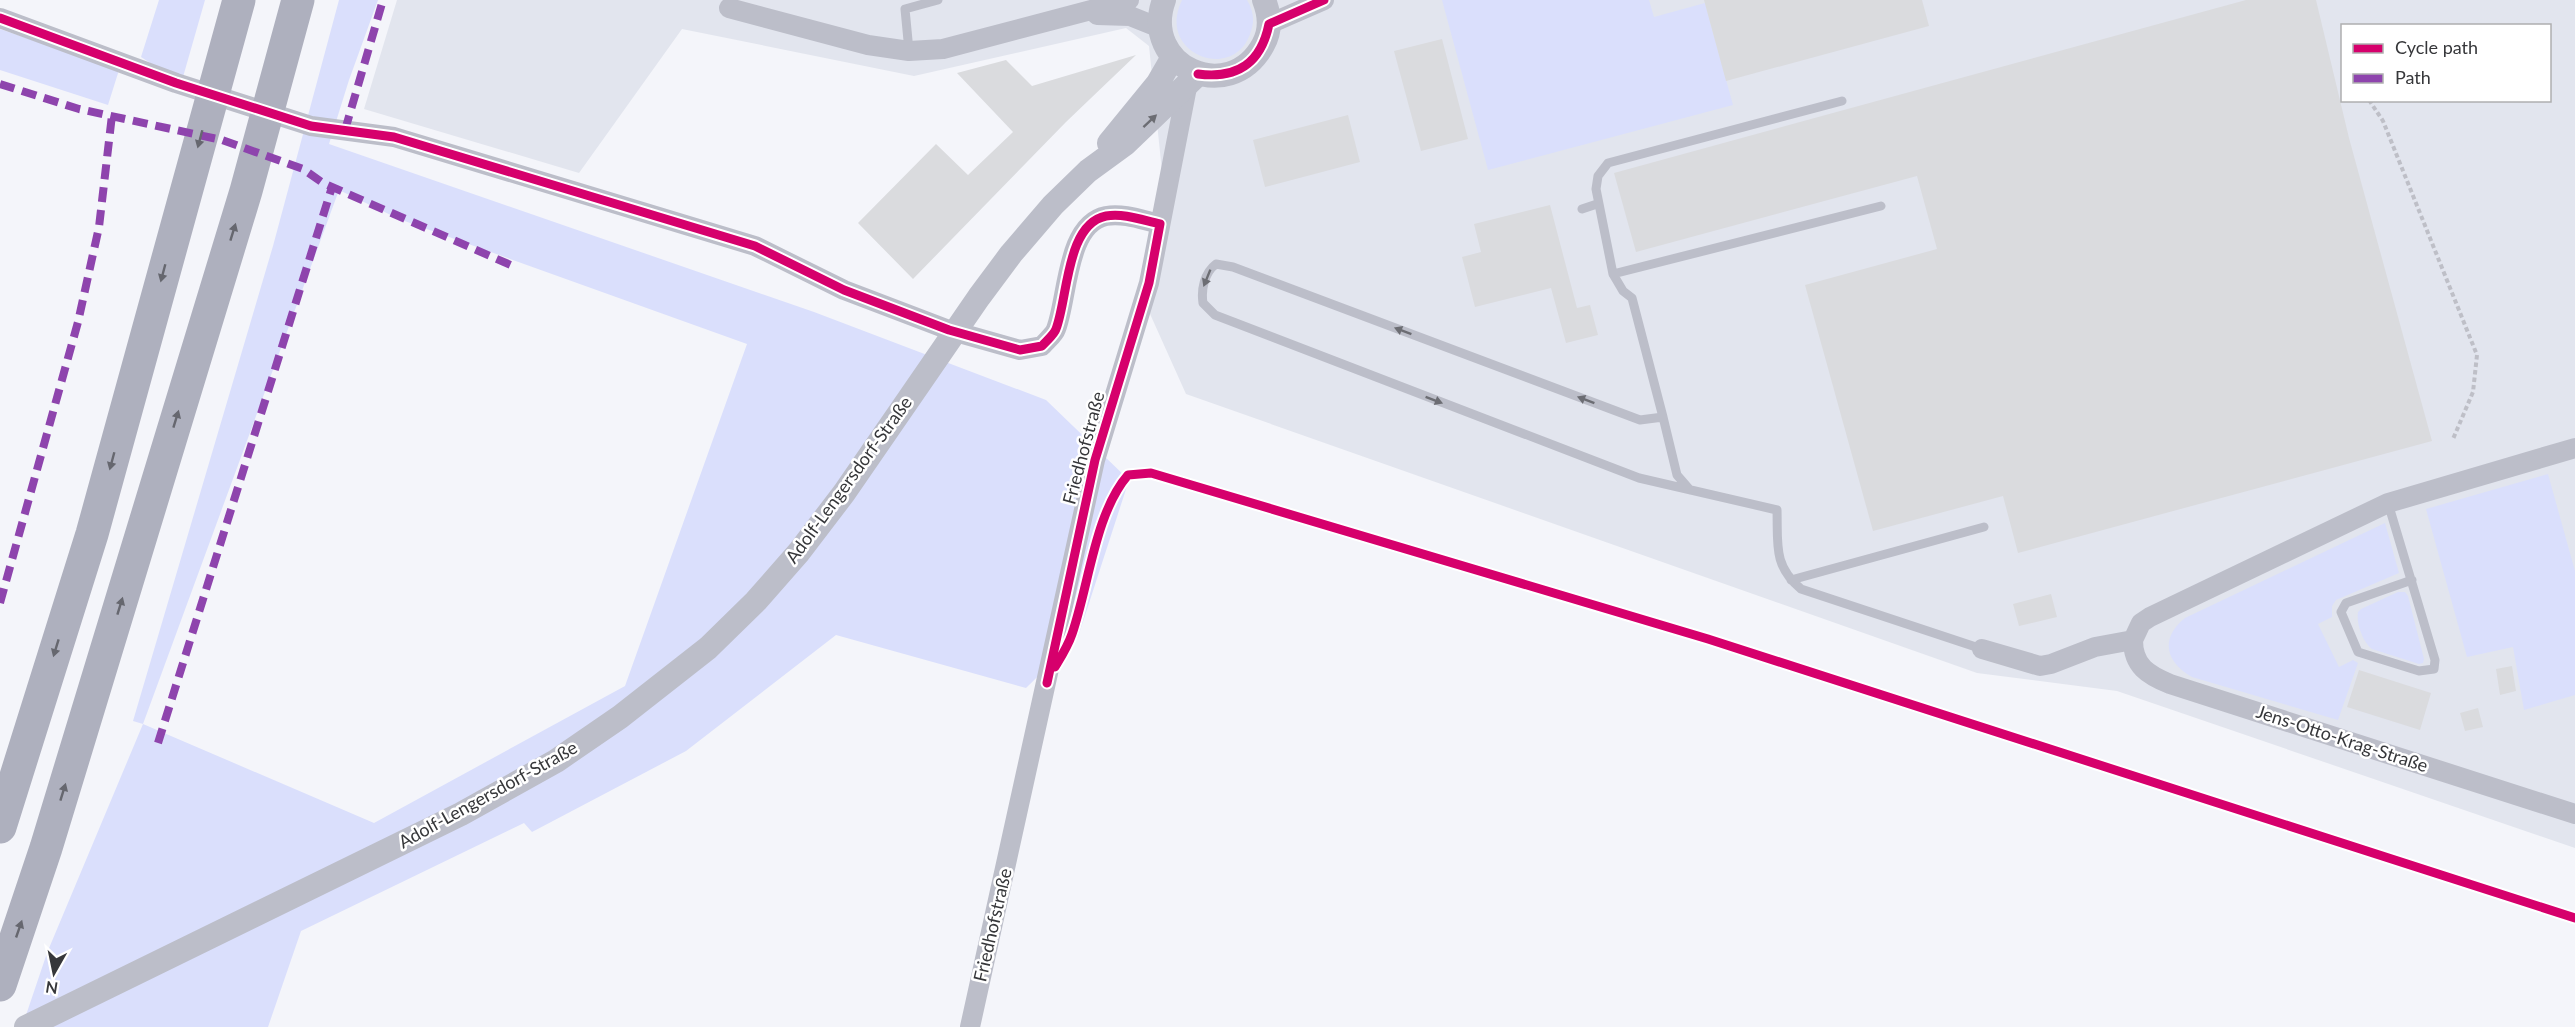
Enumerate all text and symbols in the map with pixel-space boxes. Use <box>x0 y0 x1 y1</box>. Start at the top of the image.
legend <box>2341 24 2551 102</box>
text: Cycle path <box>2395 36 2478 58</box>
text: Path <box>2395 66 2431 88</box>
one-way arrow <box>1142 114 1157 128</box>
one-way arrow <box>195 130 204 148</box>
one-way arrow <box>229 223 238 241</box>
one-way arrow <box>158 264 168 282</box>
one-way arrow <box>1202 269 1212 287</box>
one-way arrow <box>1394 325 1412 335</box>
street label: Friedhofstraße <box>1057 389 1109 507</box>
street label: Adolf-Lengersdorf-Straße <box>780 392 916 567</box>
one-way arrow <box>1577 394 1595 404</box>
one-way arrow <box>1425 396 1443 406</box>
one-way arrow <box>172 410 181 428</box>
one-way arrow <box>107 452 116 470</box>
one-way arrow <box>116 596 125 614</box>
one-way arrow <box>51 639 60 657</box>
street label: Jens-Otto-Krag-Straße <box>2254 700 2431 776</box>
street label: Adolf-Lengersdorf-Straße <box>394 736 581 852</box>
one-way arrow <box>59 783 68 801</box>
street label: Friedhofstraße <box>968 866 1016 984</box>
one-way arrow <box>14 920 24 938</box>
north arrow <box>24 943 84 1003</box>
text: N <box>44 978 59 999</box>

